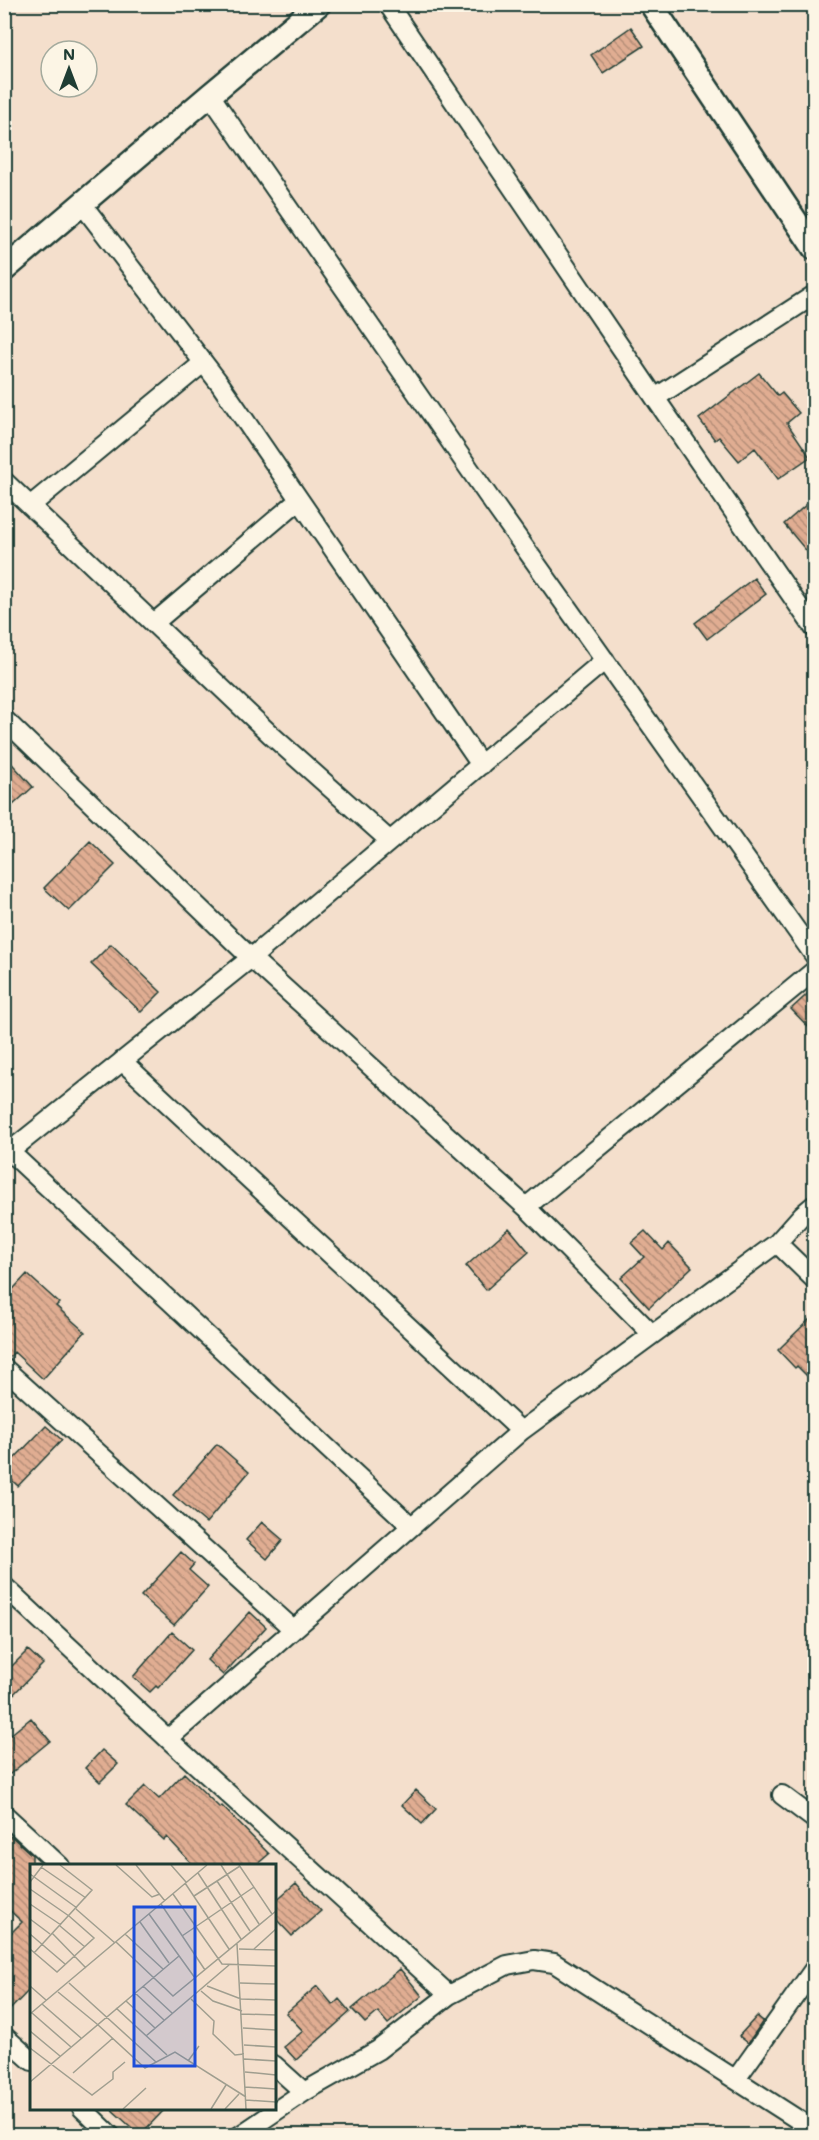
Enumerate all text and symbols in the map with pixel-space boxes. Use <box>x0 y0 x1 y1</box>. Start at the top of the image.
north arrow <box>39 39 99 99</box>
text: N <box>63 43 75 64</box>
inset map <box>30 1864 276 2110</box>

